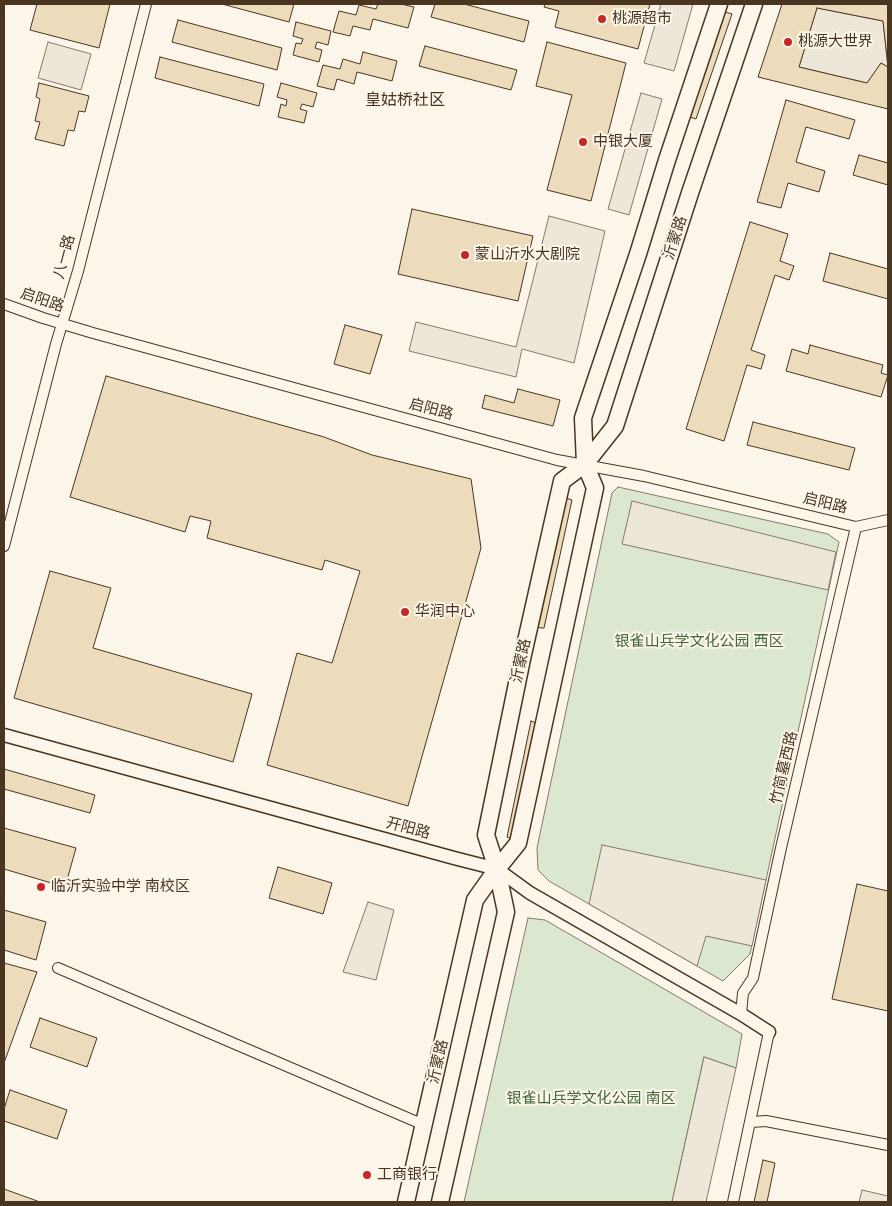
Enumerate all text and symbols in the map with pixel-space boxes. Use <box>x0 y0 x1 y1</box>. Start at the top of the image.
place label: 桃源超市 <box>612 10 672 28</box>
marker: 桃源超市 <box>596 13 608 25</box>
place label: 桃源大世界 <box>798 33 873 51</box>
marker: 桃源大世界 <box>782 36 794 48</box>
district label: 皇姑桥社区 <box>365 91 445 111</box>
place label: 中银大厦 <box>593 133 653 151</box>
marker: 中银大厦 <box>577 136 589 148</box>
street label: 沂蒙路 <box>660 214 692 262</box>
street label: 八一路 <box>50 233 80 281</box>
place label: 蒙山沂水大剧院 <box>475 246 580 264</box>
marker: 蒙山沂水大剧院 <box>459 249 471 261</box>
street label: 启阳路 <box>18 285 66 317</box>
street label: 启阳路 <box>407 395 455 425</box>
street label: 启阳路 <box>801 490 849 518</box>
place label: 华润中心 <box>415 603 475 621</box>
marker: 华润中心 <box>399 606 411 618</box>
park label: 银雀山兵学文化公园 西区 <box>615 633 783 651</box>
street label: 沂蒙路 <box>509 637 535 685</box>
street label: 竹简墓西路 <box>768 729 802 807</box>
street label: 开阳路 <box>384 814 432 844</box>
place label: 临沂实验中学 南校区 <box>51 878 190 896</box>
marker: 临沂实验中学 南校区 <box>35 881 47 893</box>
street label: 沂蒙路 <box>425 1038 453 1086</box>
park label: 银雀山兵学文化公园 南区 <box>507 1090 675 1108</box>
place label: 工商银行 <box>377 1166 437 1184</box>
marker: 工商银行 <box>361 1169 373 1181</box>

